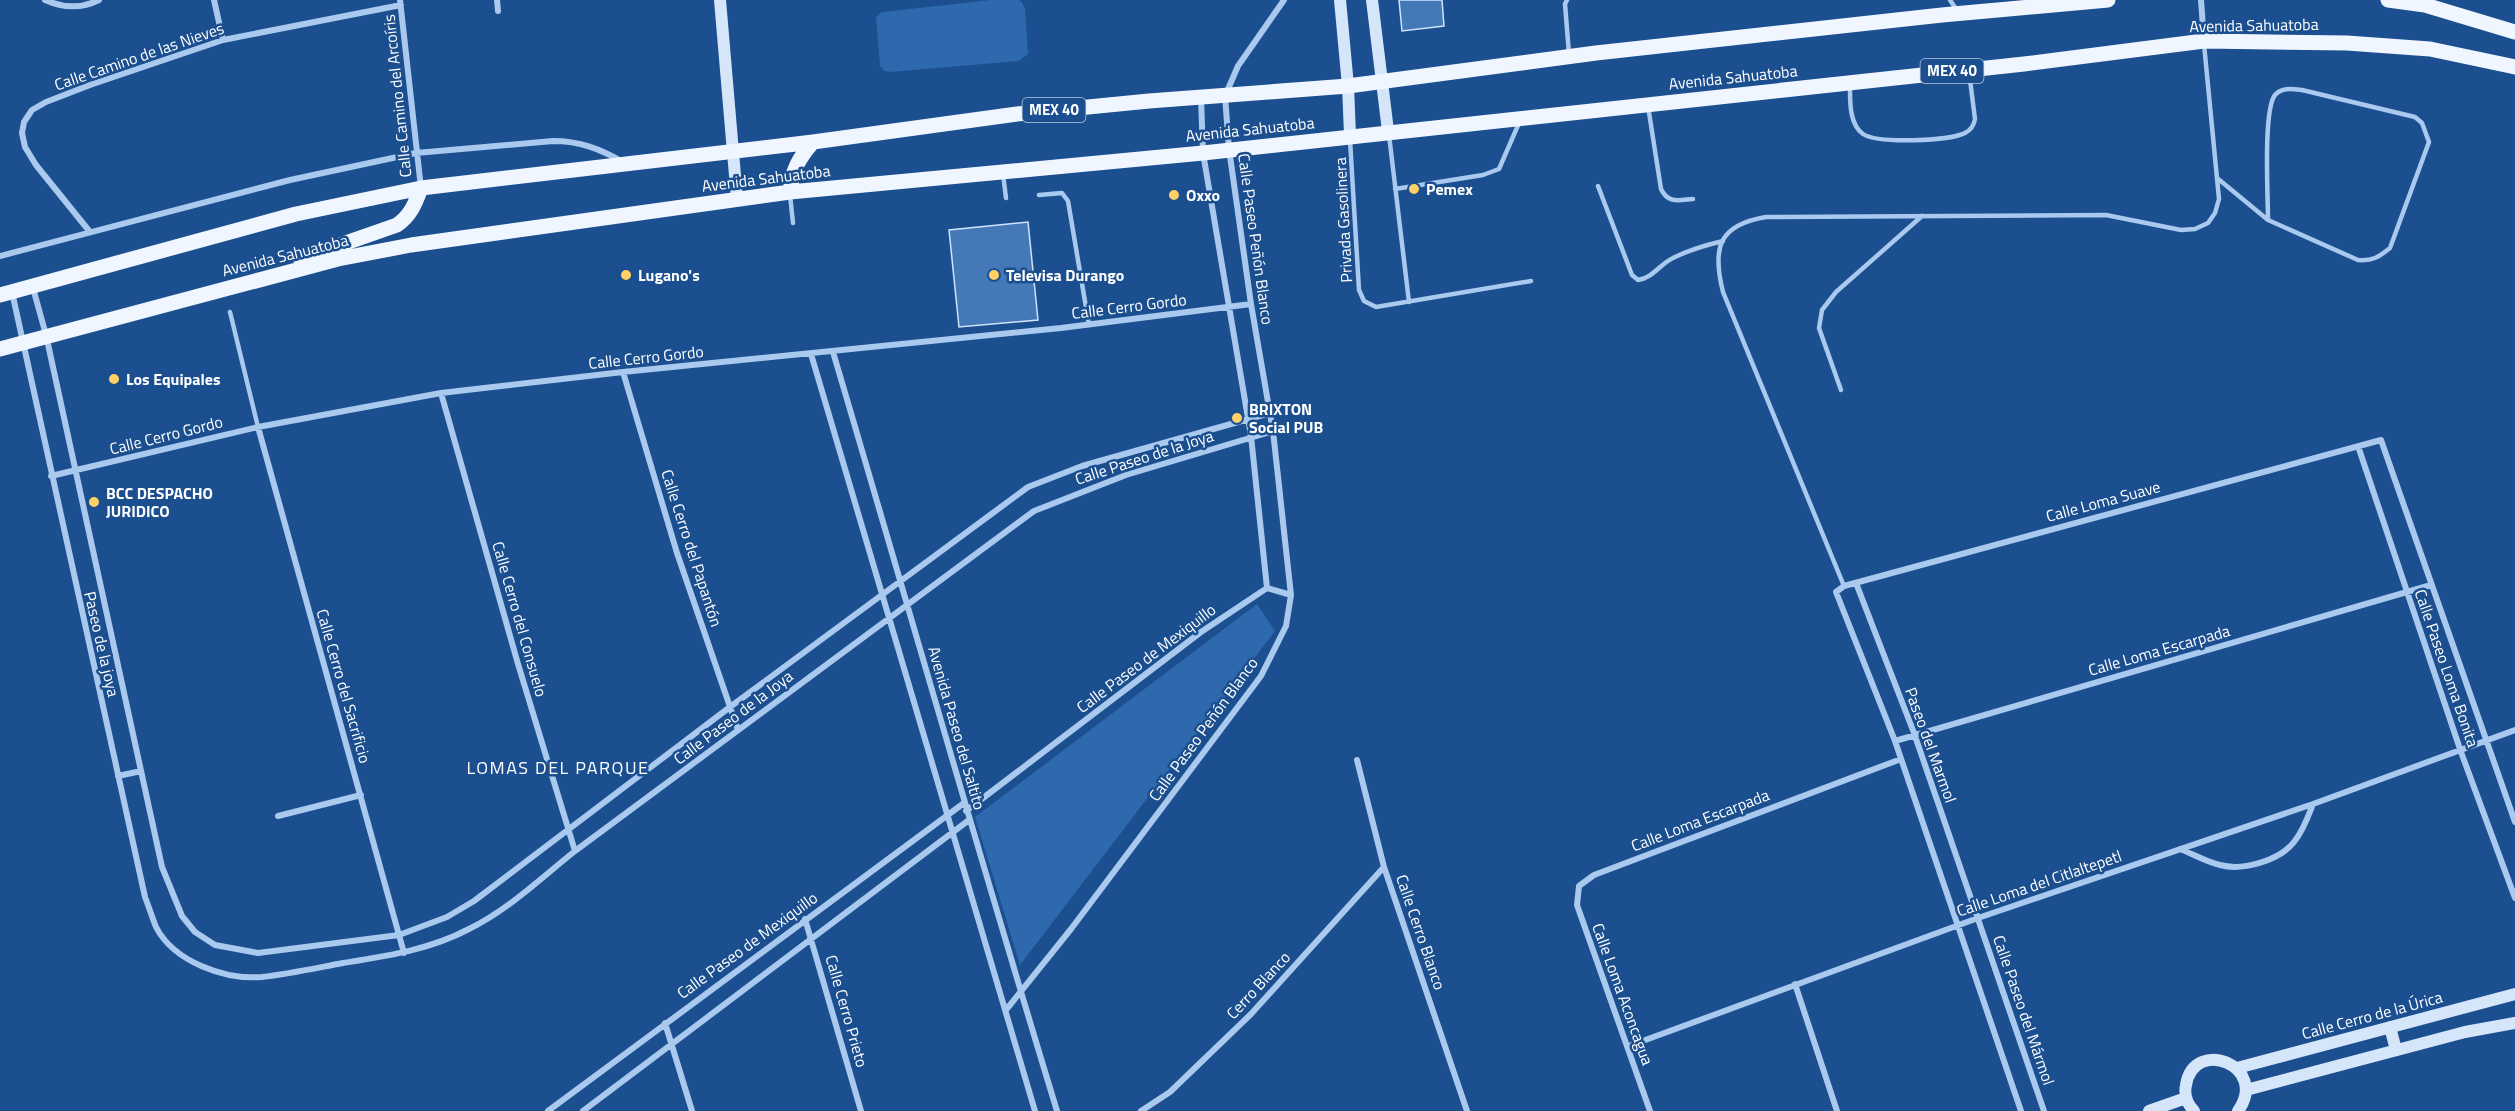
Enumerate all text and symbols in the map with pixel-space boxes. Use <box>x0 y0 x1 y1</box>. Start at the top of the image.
street label: Avenida Sahuatoba <box>2189 12 2319 38</box>
street label: Calle Camino del Arcoíris <box>377 13 417 179</box>
street label: Calle Camino de las Nieves <box>51 16 227 96</box>
street label: Avenida Sahuatoba <box>1667 58 1799 96</box>
road number: MEX 40 <box>1920 59 1984 83</box>
road number: MEX 40 <box>1022 98 1086 122</box>
street label: Avenida Sahuatoba <box>1184 110 1316 148</box>
street label: Calle Paseo Peñón Blanco <box>1232 152 1280 326</box>
street label: Privada Gasolinera <box>1328 157 1358 283</box>
street label: Avenida Sahuatoba <box>700 158 832 198</box>
place label: Pemex <box>1426 177 1473 201</box>
marker: Pemex <box>1407 182 1421 196</box>
place label: Oxxo <box>1186 183 1220 207</box>
marker: Oxxo <box>1167 188 1181 202</box>
street label: Avenida Sahuatoba <box>219 228 351 282</box>
place label: Lugano's <box>638 263 700 287</box>
place label: Televisa Durango <box>1006 263 1124 287</box>
marker: Lugano's <box>619 268 633 282</box>
marker: Televisa Durango <box>987 268 1001 282</box>
street label: Calle Cerro Gordo <box>1070 287 1188 325</box>
street label: Calle Cerro Gordo <box>587 339 705 375</box>
place label: Los Equipales <box>126 367 221 391</box>
marker: Los Equipales <box>107 372 121 386</box>
place label: BRIXTON Social PUB <box>1249 397 1323 439</box>
street label: Calle Cerro Gordo <box>107 409 225 461</box>
marker: BRIXTON Social PUB <box>1230 411 1244 425</box>
street label: Calle Paseo de la Joya <box>1072 423 1216 491</box>
street label: Calle Cerro del Papantón <box>655 466 729 630</box>
street label: Calle Loma Suave <box>2043 474 2163 528</box>
place label: BCC DESPACHO JURIDICO <box>106 481 213 523</box>
marker: BCC DESPACHO JURIDICO <box>87 495 101 509</box>
street label: Calle Cerro del Consuelo <box>486 538 554 700</box>
street label: Calle Paseo Loma Bonita <box>2409 586 2485 750</box>
street label: Paseo de la joya <box>78 589 126 699</box>
street label: Calle Paseo de Mexiquillo <box>1071 598 1221 718</box>
street label: Calle Cerro del Sacrificio <box>310 606 378 766</box>
street label: Calle Loma Escarpada <box>2085 618 2233 682</box>
street label: Avenida Paseo del Saltito <box>922 643 992 813</box>
street label: Calle Paseo Peñón Blanco <box>1143 652 1263 806</box>
street label: Calle Paseo de la Joya <box>668 664 798 770</box>
street label: Paseo del Marmol <box>1899 684 1963 806</box>
district label: LOMAS DEL PARQUE <box>466 754 650 781</box>
street label: Calle Loma Escarpada <box>1627 783 1773 857</box>
street label: Calle Loma del Citlaltepetl <box>1953 843 2125 923</box>
street label: Calle Cerro Blanco <box>1390 871 1452 993</box>
street label: Calle Paseo de Mexiquillo <box>672 886 822 1004</box>
street label: Calle Loma Aconcagua <box>1586 920 1660 1068</box>
street label: Calle Paseo del Mármol <box>1987 932 2061 1088</box>
street label: Cerro Blanco <box>1220 946 1296 1024</box>
street label: Calle Cerro Prieto <box>819 952 875 1070</box>
street label: Calle Cerro de la Úrica <box>2299 985 2445 1045</box>

